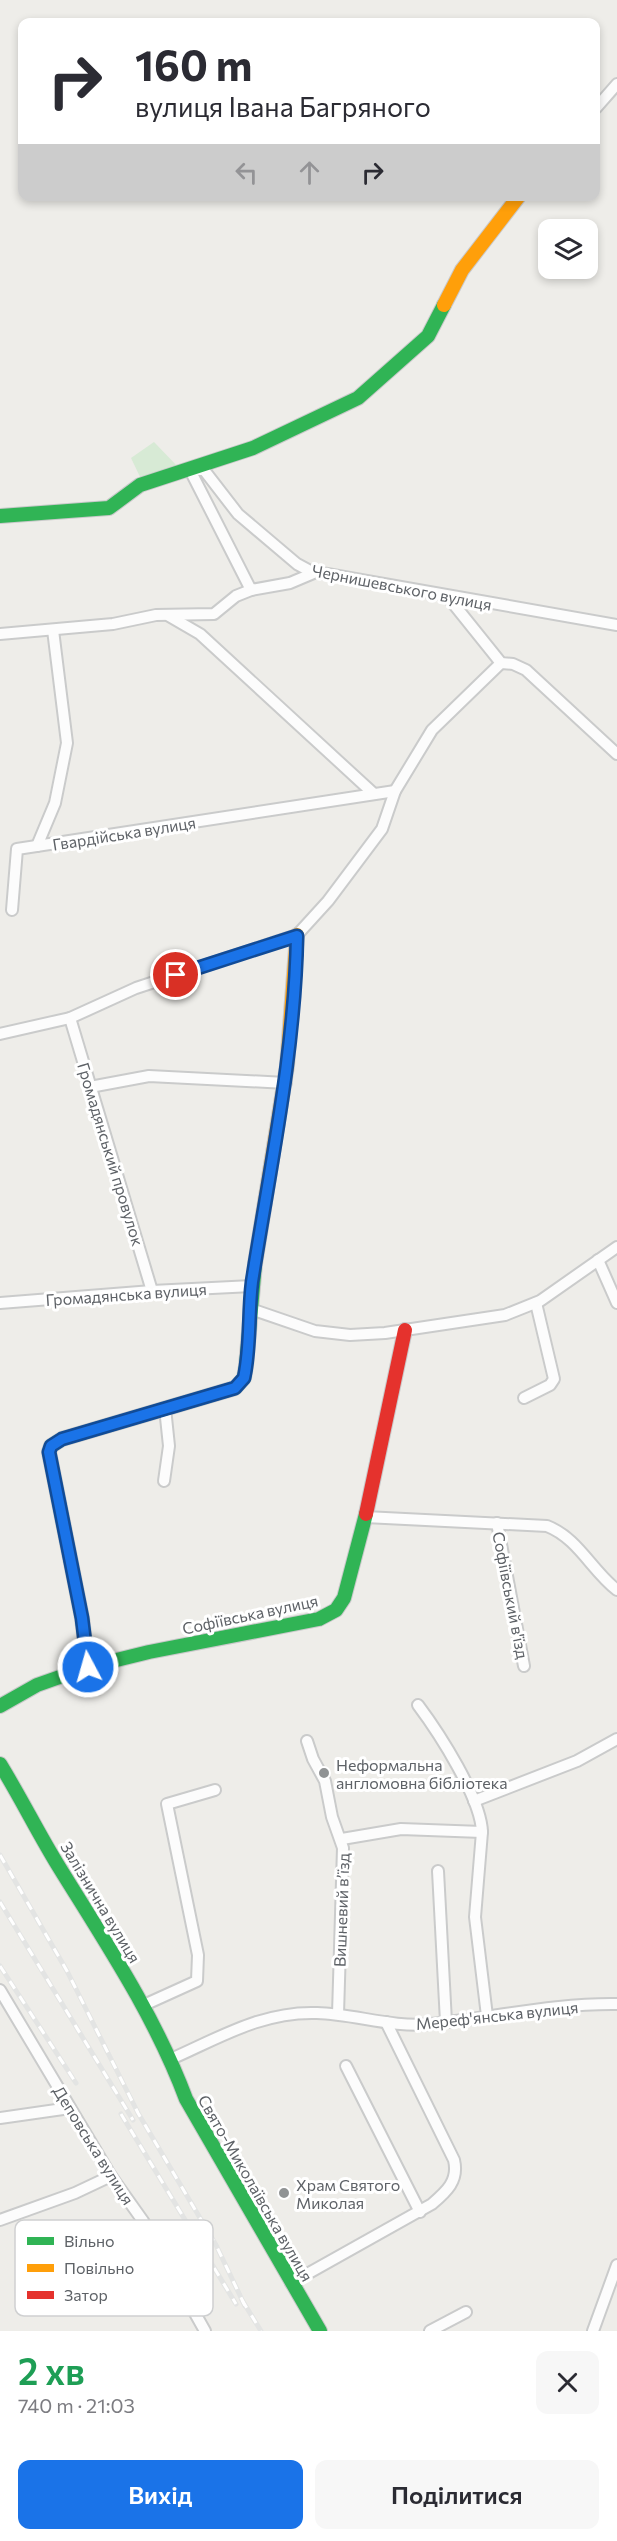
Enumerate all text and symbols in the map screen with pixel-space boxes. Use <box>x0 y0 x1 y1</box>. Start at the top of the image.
text: 160 m <box>135 38 253 90</box>
icon: right <box>36 42 114 120</box>
text: вулиця Івана Багряного <box>135 90 431 123</box>
icon: left <box>230 156 263 189</box>
icon: ahead <box>293 156 326 189</box>
icon: right <box>356 156 389 189</box>
map controls <box>538 219 598 279</box>
button: layers <box>538 219 598 279</box>
street label: Чернишевського вулиця <box>310 560 494 614</box>
street label: Гвардійська вулиця <box>51 812 197 854</box>
pin <box>150 949 201 1000</box>
icon: arrive <box>159 958 192 991</box>
street label: Громадянський провулок <box>74 1060 148 1248</box>
street label: Громадянська вулиця <box>45 1279 207 1309</box>
street label: Софіївський в'їзд <box>489 1530 533 1661</box>
street label: Софіївська вулиця <box>180 1590 320 1638</box>
position arrow <box>56 1635 120 1699</box>
place label: Неформальна англомовна бібліотека <box>336 1755 508 1792</box>
marker: Неформальна англомовна бібліотека <box>317 1766 331 1780</box>
street label: Залізнична вулиця <box>57 1838 145 1966</box>
street label: Вишневий в’їзд <box>330 1852 353 1967</box>
street label: Мереф'янська вулиця <box>415 1997 579 2033</box>
street label: Деповська вулиця <box>50 2082 138 2208</box>
street label: Свято-Миколаївська вулиця <box>195 2091 317 2285</box>
place label: Храм Святого Миколая <box>296 2175 400 2212</box>
marker: Храм Святого Миколая <box>277 2186 291 2200</box>
legend <box>15 2220 213 2316</box>
text: Вільно <box>64 2231 115 2250</box>
text: Повільно <box>64 2258 134 2277</box>
text: Затор <box>64 2285 108 2304</box>
text: 2 хв <box>18 2348 85 2392</box>
button: close <box>536 2351 599 2414</box>
text: 740 m · 21:03 <box>18 2393 135 2417</box>
button: Вихід <box>18 2460 303 2529</box>
button: Поділитися <box>315 2460 599 2529</box>

